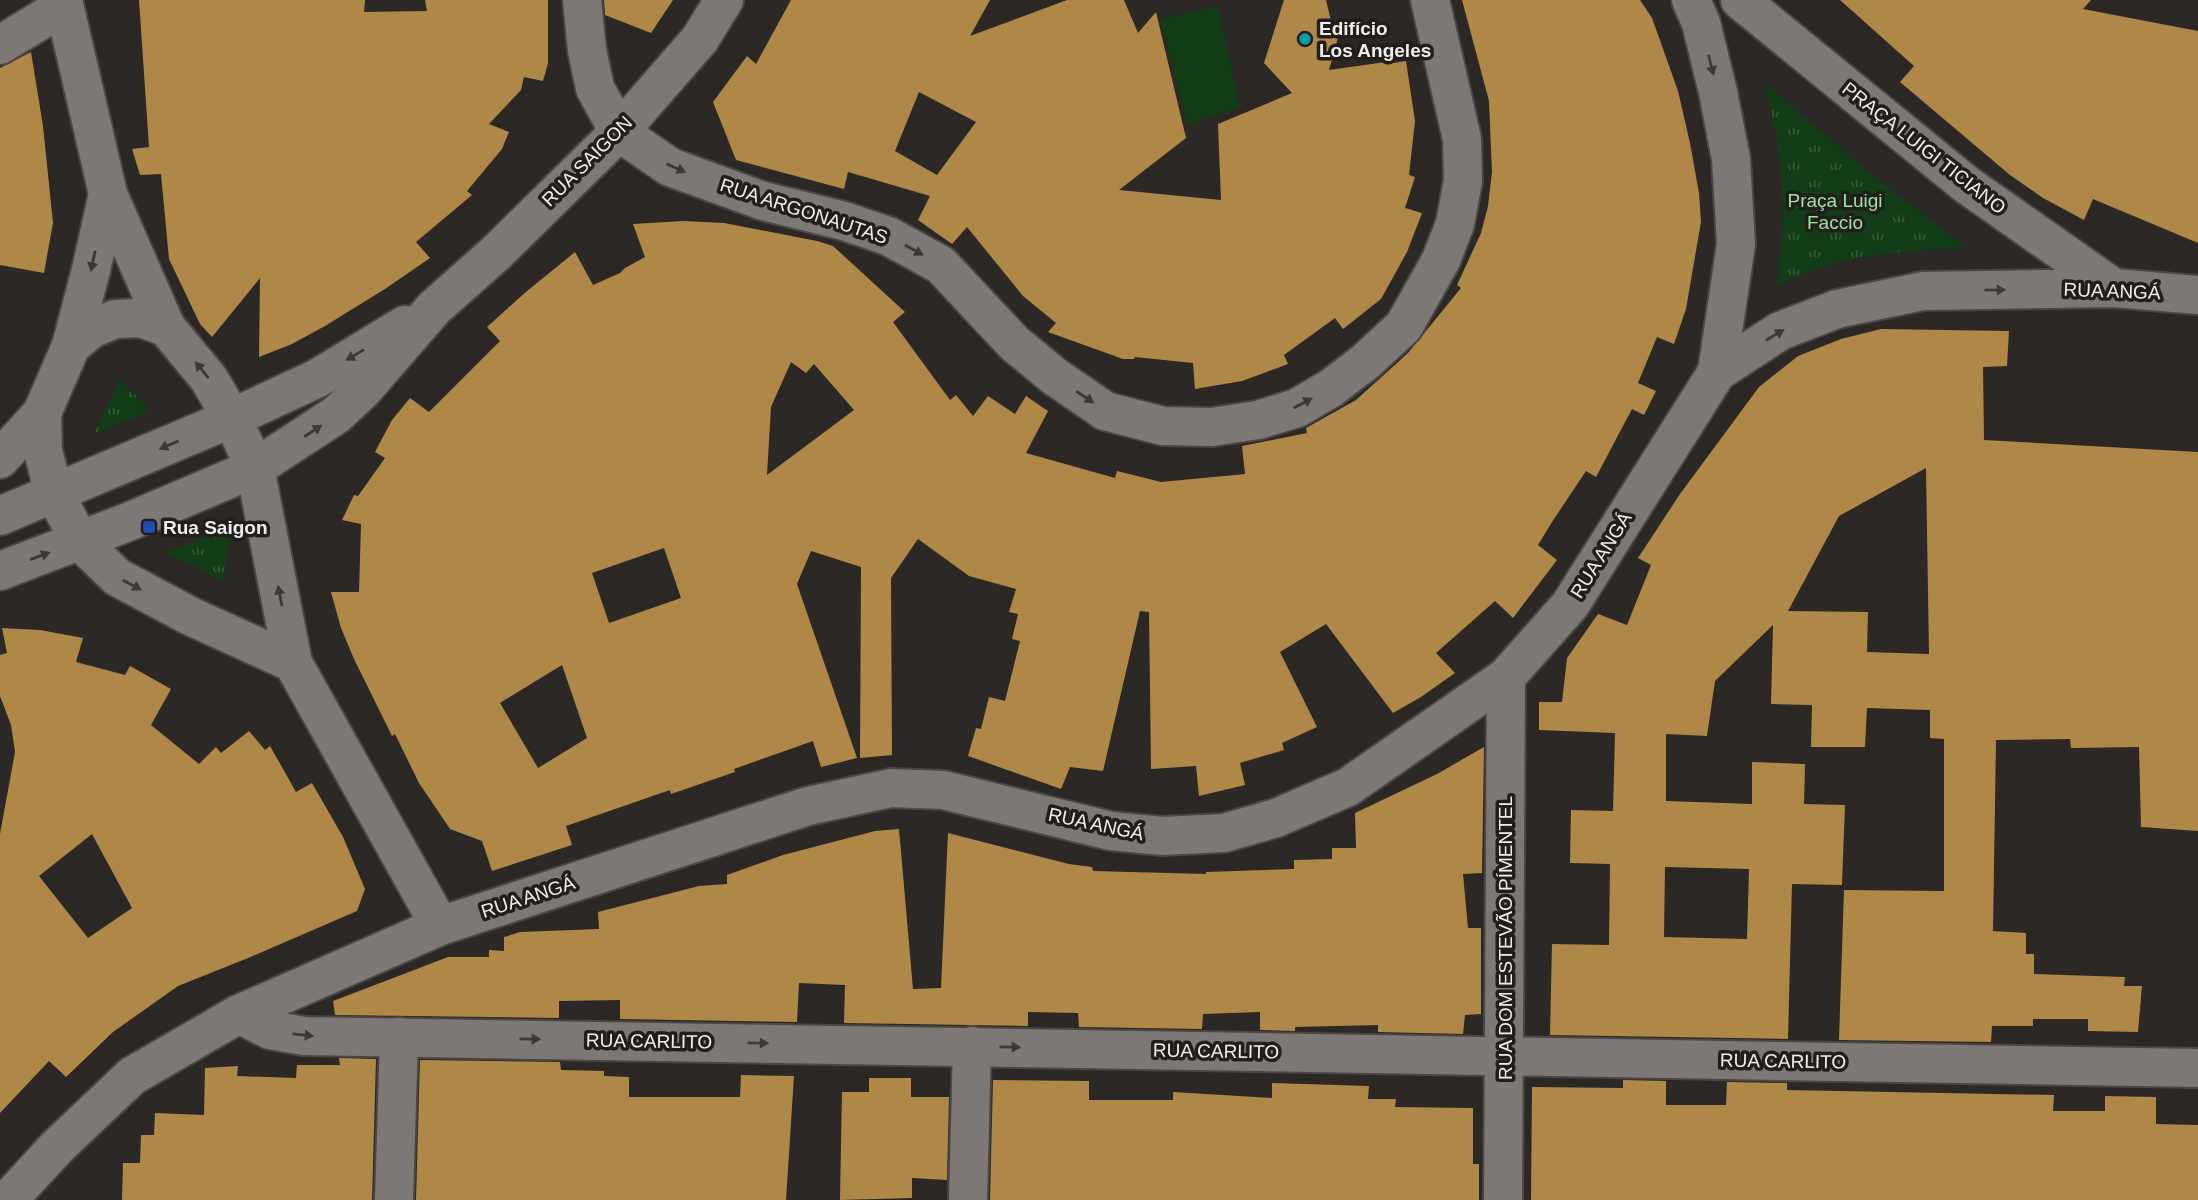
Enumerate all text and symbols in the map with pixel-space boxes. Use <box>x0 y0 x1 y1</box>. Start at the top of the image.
place label: Edifício Los Angeles <box>1319 18 1431 61</box>
marker: Edifício Los Angeles <box>1297 31 1313 47</box>
one-way arrow <box>1706 54 1717 76</box>
street label: PRAÇA LUIGI TICIANO <box>1838 78 2010 218</box>
street label: RUA SAIGON <box>538 112 636 210</box>
one-way arrow <box>666 163 687 174</box>
street label: RUA ARGONAUTAS <box>718 174 890 248</box>
park label: Praça Luigi Faccio <box>1787 190 1883 233</box>
one-way arrow <box>904 244 923 256</box>
one-way arrow <box>88 250 99 272</box>
street label: RUA ANGÁ <box>2063 279 2161 303</box>
one-way arrow <box>1984 284 2006 296</box>
one-way arrow <box>1765 329 1784 341</box>
one-way arrow <box>345 349 364 362</box>
one-way arrow <box>195 362 210 379</box>
one-way arrow <box>1076 390 1094 404</box>
one-way arrow <box>1293 398 1313 409</box>
one-way arrow <box>303 424 322 437</box>
one-way arrow <box>159 440 180 451</box>
street label: RUA ANGÁ <box>1566 508 1636 602</box>
place label: Rua Saigon <box>163 517 268 538</box>
marker: Rua Saigon <box>141 519 157 535</box>
one-way arrow <box>30 551 51 562</box>
one-way arrow <box>122 579 142 591</box>
one-way arrow <box>274 585 285 607</box>
street label: RUA DOM ESTEVÃO PÍMENTEL <box>1495 796 1516 1080</box>
street label: RUA ANGÁ <box>1046 804 1146 844</box>
street label: RUA ANGÁ <box>479 872 578 922</box>
street label: RUA CARLITO <box>586 1029 712 1053</box>
one-way arrow <box>292 1030 314 1041</box>
one-way arrow <box>519 1033 541 1045</box>
one-way arrow <box>747 1037 769 1049</box>
street label: RUA CARLITO <box>1153 1039 1279 1063</box>
one-way arrow <box>999 1041 1021 1053</box>
street label: RUA CARLITO <box>1720 1049 1846 1073</box>

